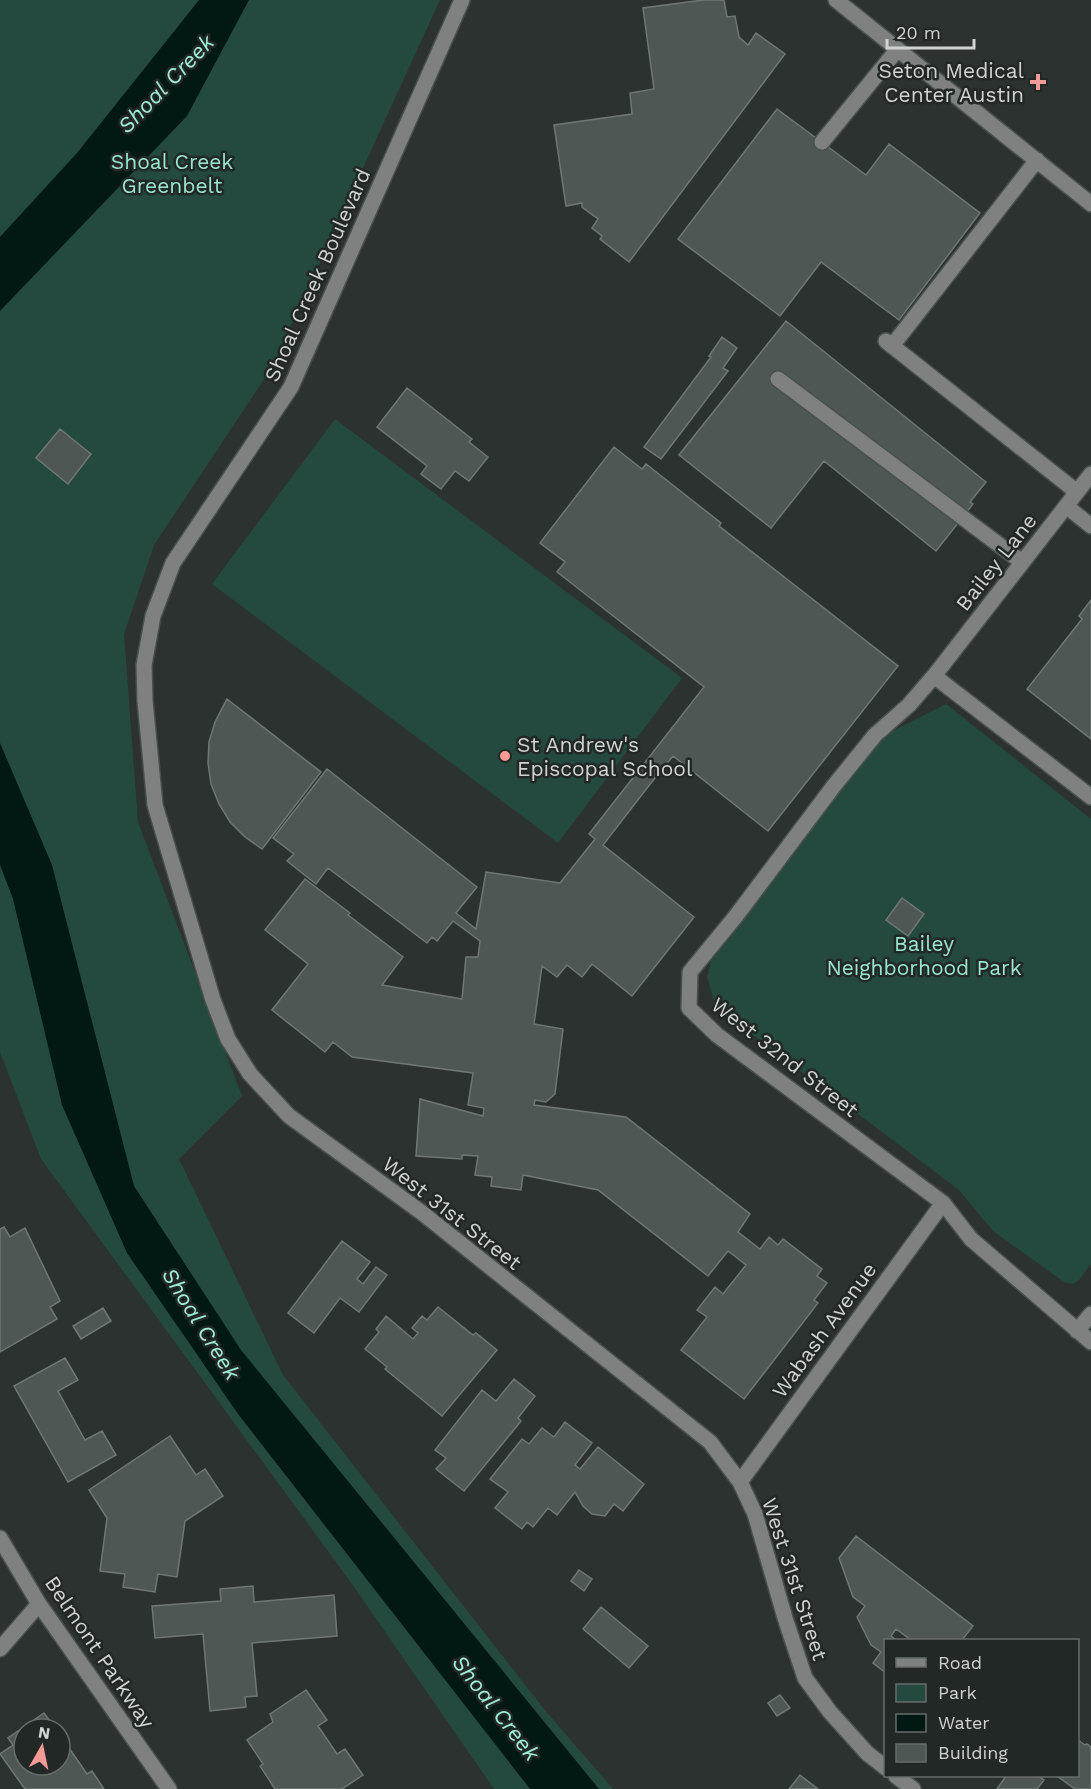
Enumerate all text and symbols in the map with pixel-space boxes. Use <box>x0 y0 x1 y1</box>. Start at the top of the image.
scale bar <box>887 12 974 50</box>
text: 20 m <box>896 22 941 43</box>
water label: Shoal Creek <box>113 29 220 138</box>
place label: Seton Medical Center Austin <box>878 58 1025 107</box>
marker: Seton Medical Center Austin <box>1029 73 1047 91</box>
park label: Shoal Creek Greenbelt <box>111 149 233 198</box>
street label: Shoal Creek Boulevard <box>259 165 375 385</box>
street label: Bailey Lane <box>950 508 1042 616</box>
place label: St Andrew's Episcopal School <box>517 732 693 781</box>
marker: St Andrew's Episcopal School <box>498 749 512 763</box>
park label: Bailey Neighborhood Park <box>826 931 1022 980</box>
street label: West 32nd Street <box>707 992 864 1122</box>
street label: West 31st Street <box>378 1151 527 1275</box>
street label: Wabash Avenue <box>767 1258 881 1402</box>
water label: Shoal Creek <box>157 1263 246 1385</box>
street label: West 31st Street <box>757 1495 833 1664</box>
street label: Belmont Parkway <box>40 1571 160 1733</box>
legend <box>884 1639 1079 1777</box>
water label: Shoal Creek <box>447 1650 546 1767</box>
text: Road <box>938 1652 982 1673</box>
text: Park <box>938 1682 977 1703</box>
text: Water <box>938 1712 990 1733</box>
north arrow <box>12 1717 72 1777</box>
text: N <box>37 1722 52 1743</box>
text: Building <box>938 1742 1008 1763</box>

